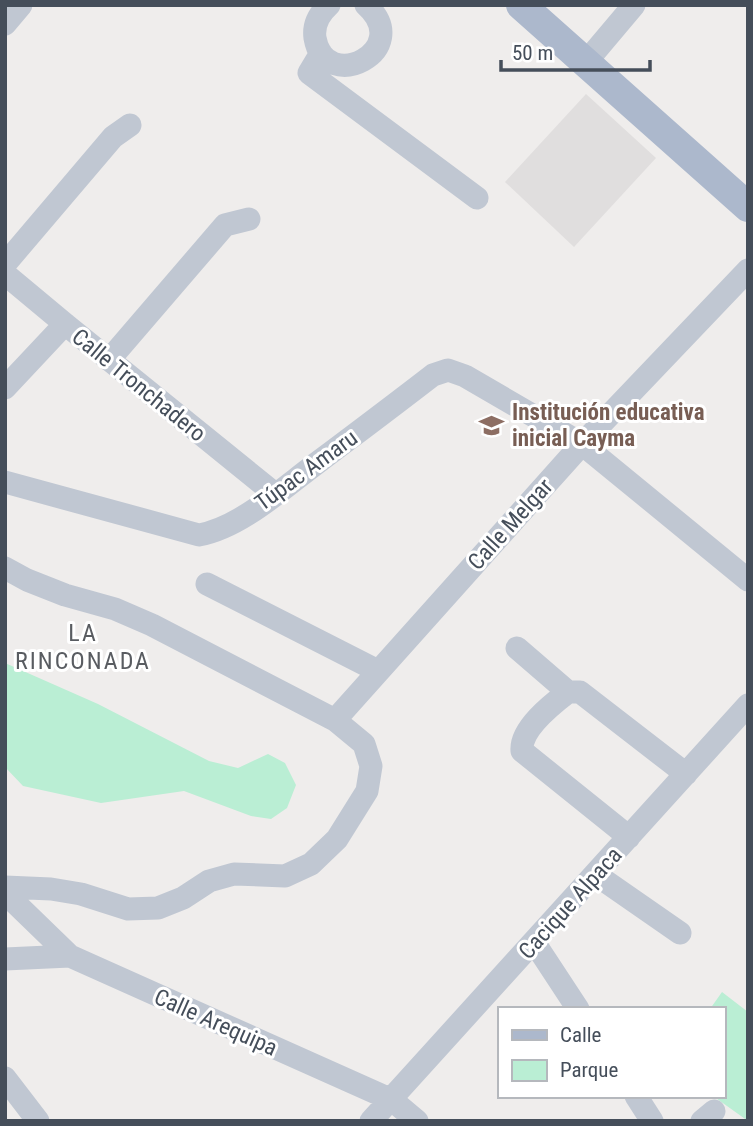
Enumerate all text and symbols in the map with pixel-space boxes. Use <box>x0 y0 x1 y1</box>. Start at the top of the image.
scale bar <box>501 28 650 72</box>
text: 50 m <box>512 41 553 65</box>
street label: Calle Tronchadero <box>66 323 211 448</box>
place label: Institución educativa inicial Cayma <box>512 399 705 452</box>
school or university icon: Institución educativa inicial Cayma <box>478 411 506 439</box>
street label: Túpac Amaru <box>250 424 363 517</box>
street label: Calle Melgar <box>462 473 558 576</box>
district label: LA RINCONADA <box>15 619 151 675</box>
street label: Cacique Alpaca <box>513 842 628 965</box>
street label: Calle Arequipa <box>150 983 281 1062</box>
legend <box>498 1007 725 1098</box>
text: Calle <box>560 1023 602 1047</box>
text: Parque <box>560 1058 618 1082</box>

